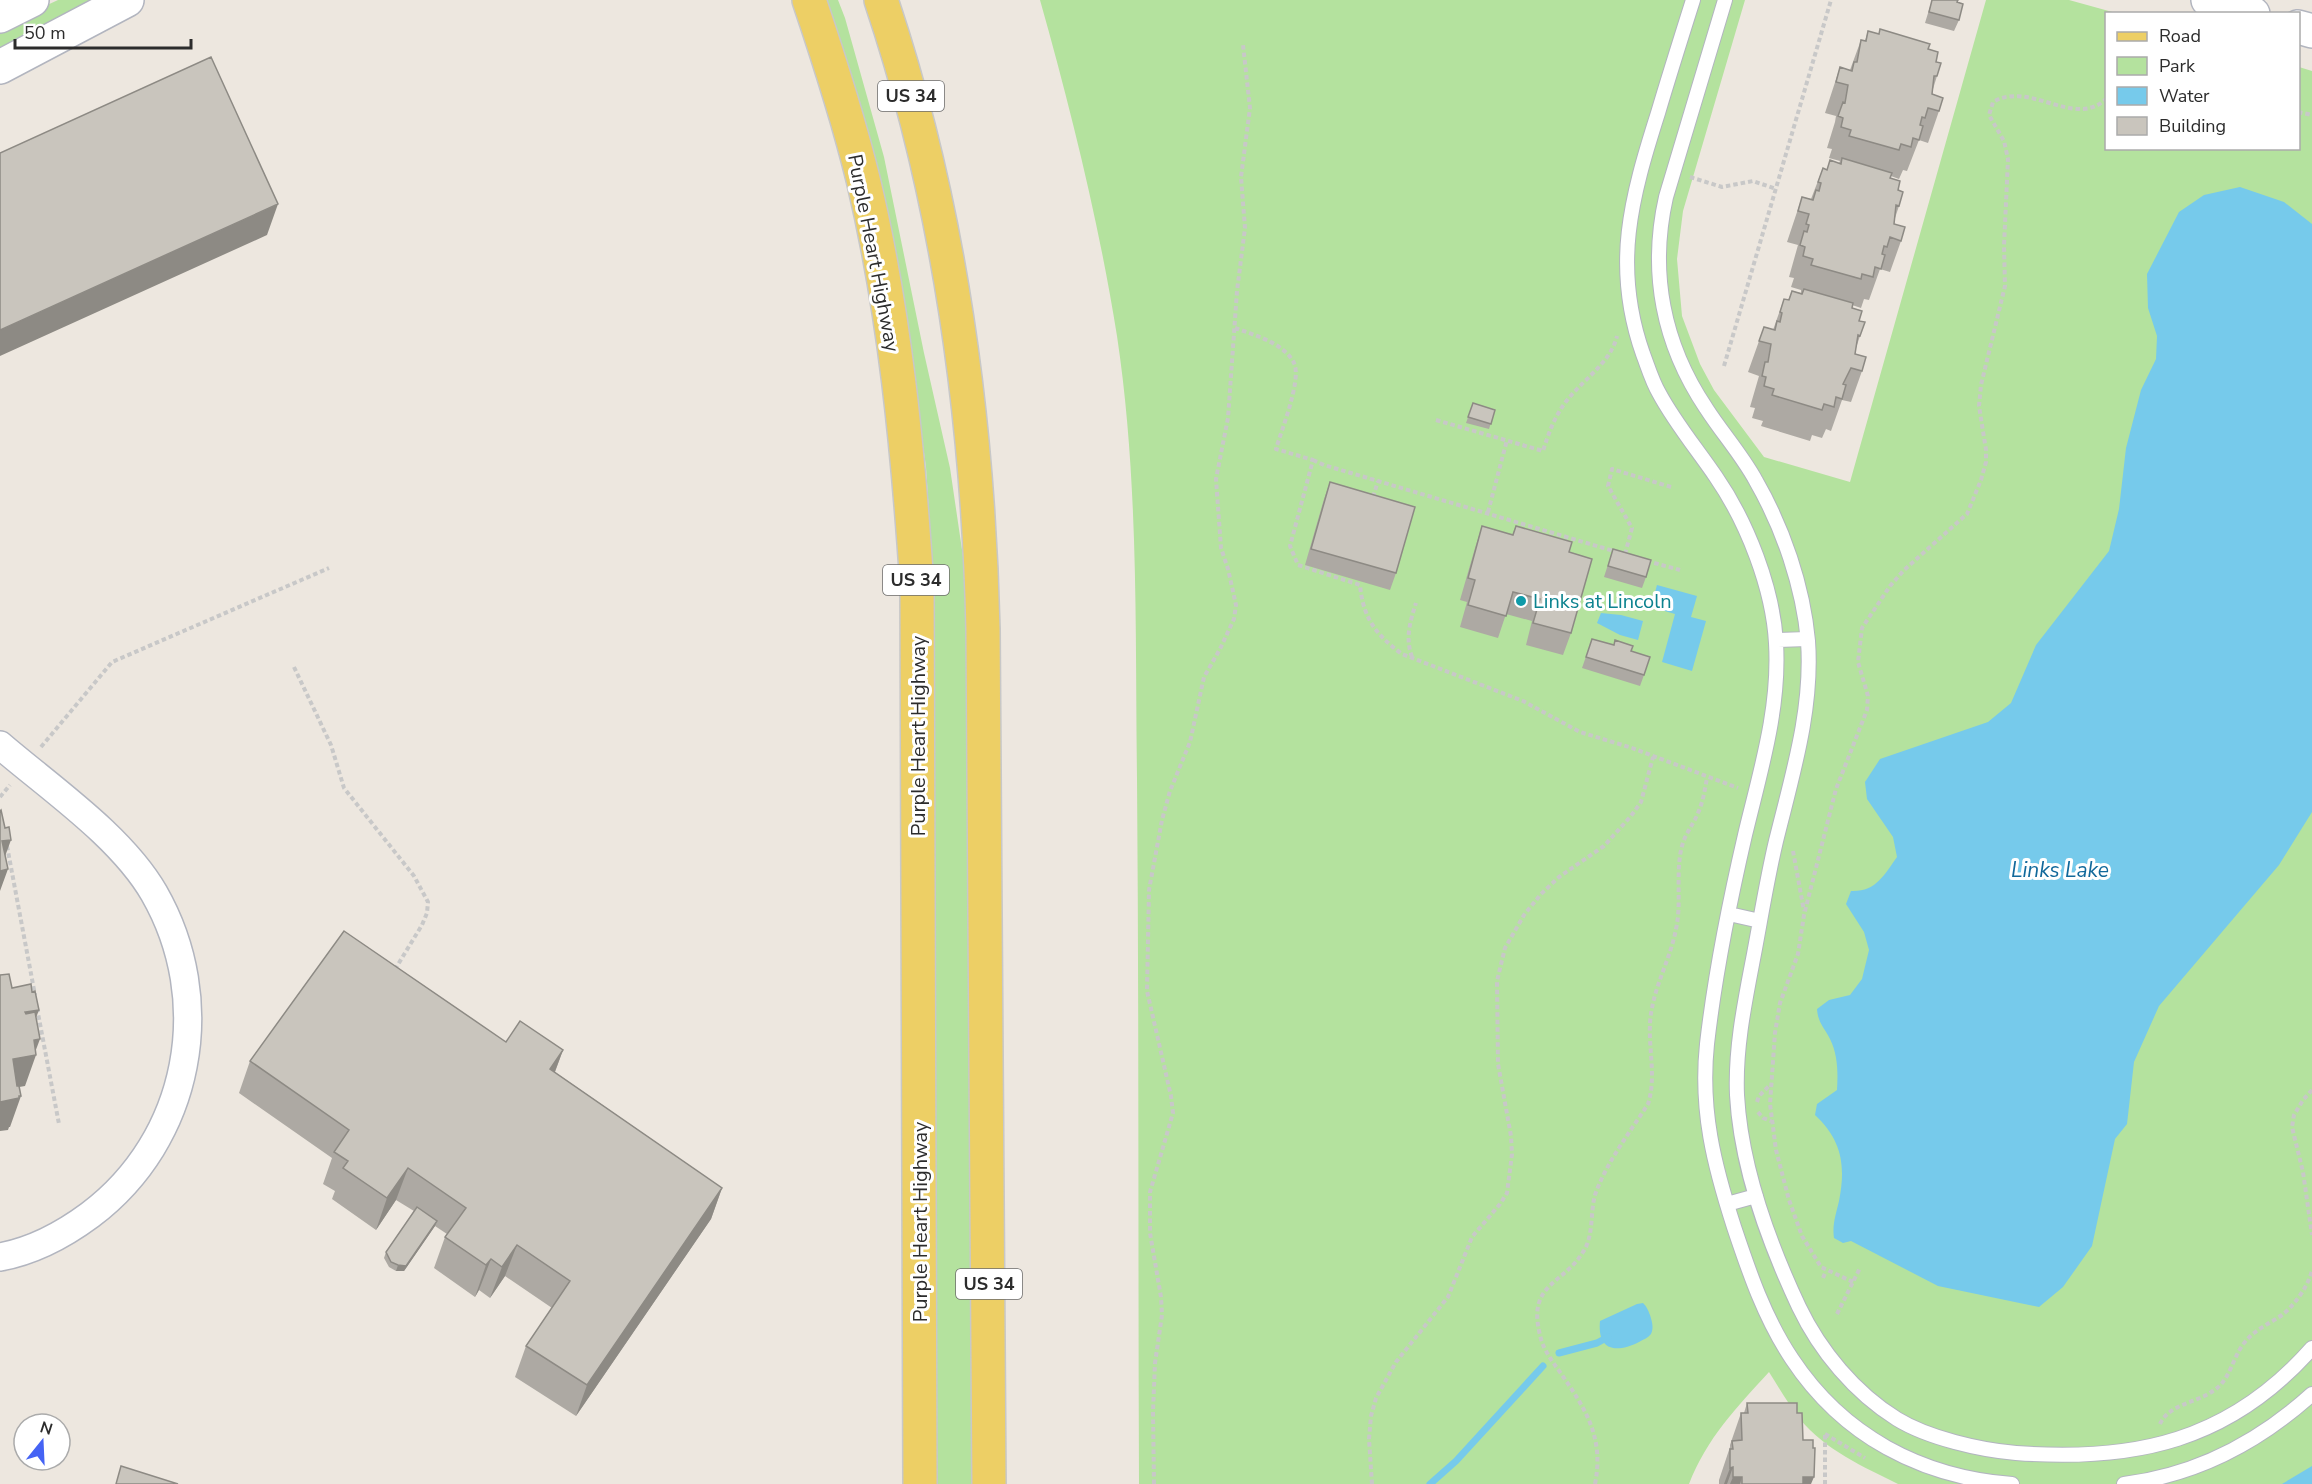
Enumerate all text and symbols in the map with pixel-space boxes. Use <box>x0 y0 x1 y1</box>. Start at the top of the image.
scale bar <box>15 12 190 50</box>
legend <box>2105 12 2300 150</box>
text: 50 m <box>24 21 66 45</box>
text: Road <box>2159 24 2201 48</box>
text: Park <box>2159 54 2196 78</box>
road number: US 34 <box>878 81 944 111</box>
text: Water <box>2159 84 2210 108</box>
text: Building <box>2159 114 2226 138</box>
street label: Purple Heart Highway <box>841 152 906 355</box>
road number: US 34 <box>883 565 949 595</box>
place label: Links at Lincoln <box>1533 588 1672 615</box>
marker: Links at Lincoln <box>1514 594 1528 608</box>
street label: Purple Heart Highway <box>905 635 932 836</box>
water label: Links Lake <box>2011 856 2109 884</box>
street label: Purple Heart Highway <box>907 1121 934 1322</box>
road number: US 34 <box>956 1269 1022 1299</box>
north arrow <box>12 1412 72 1472</box>
text: N <box>37 1416 55 1441</box>

